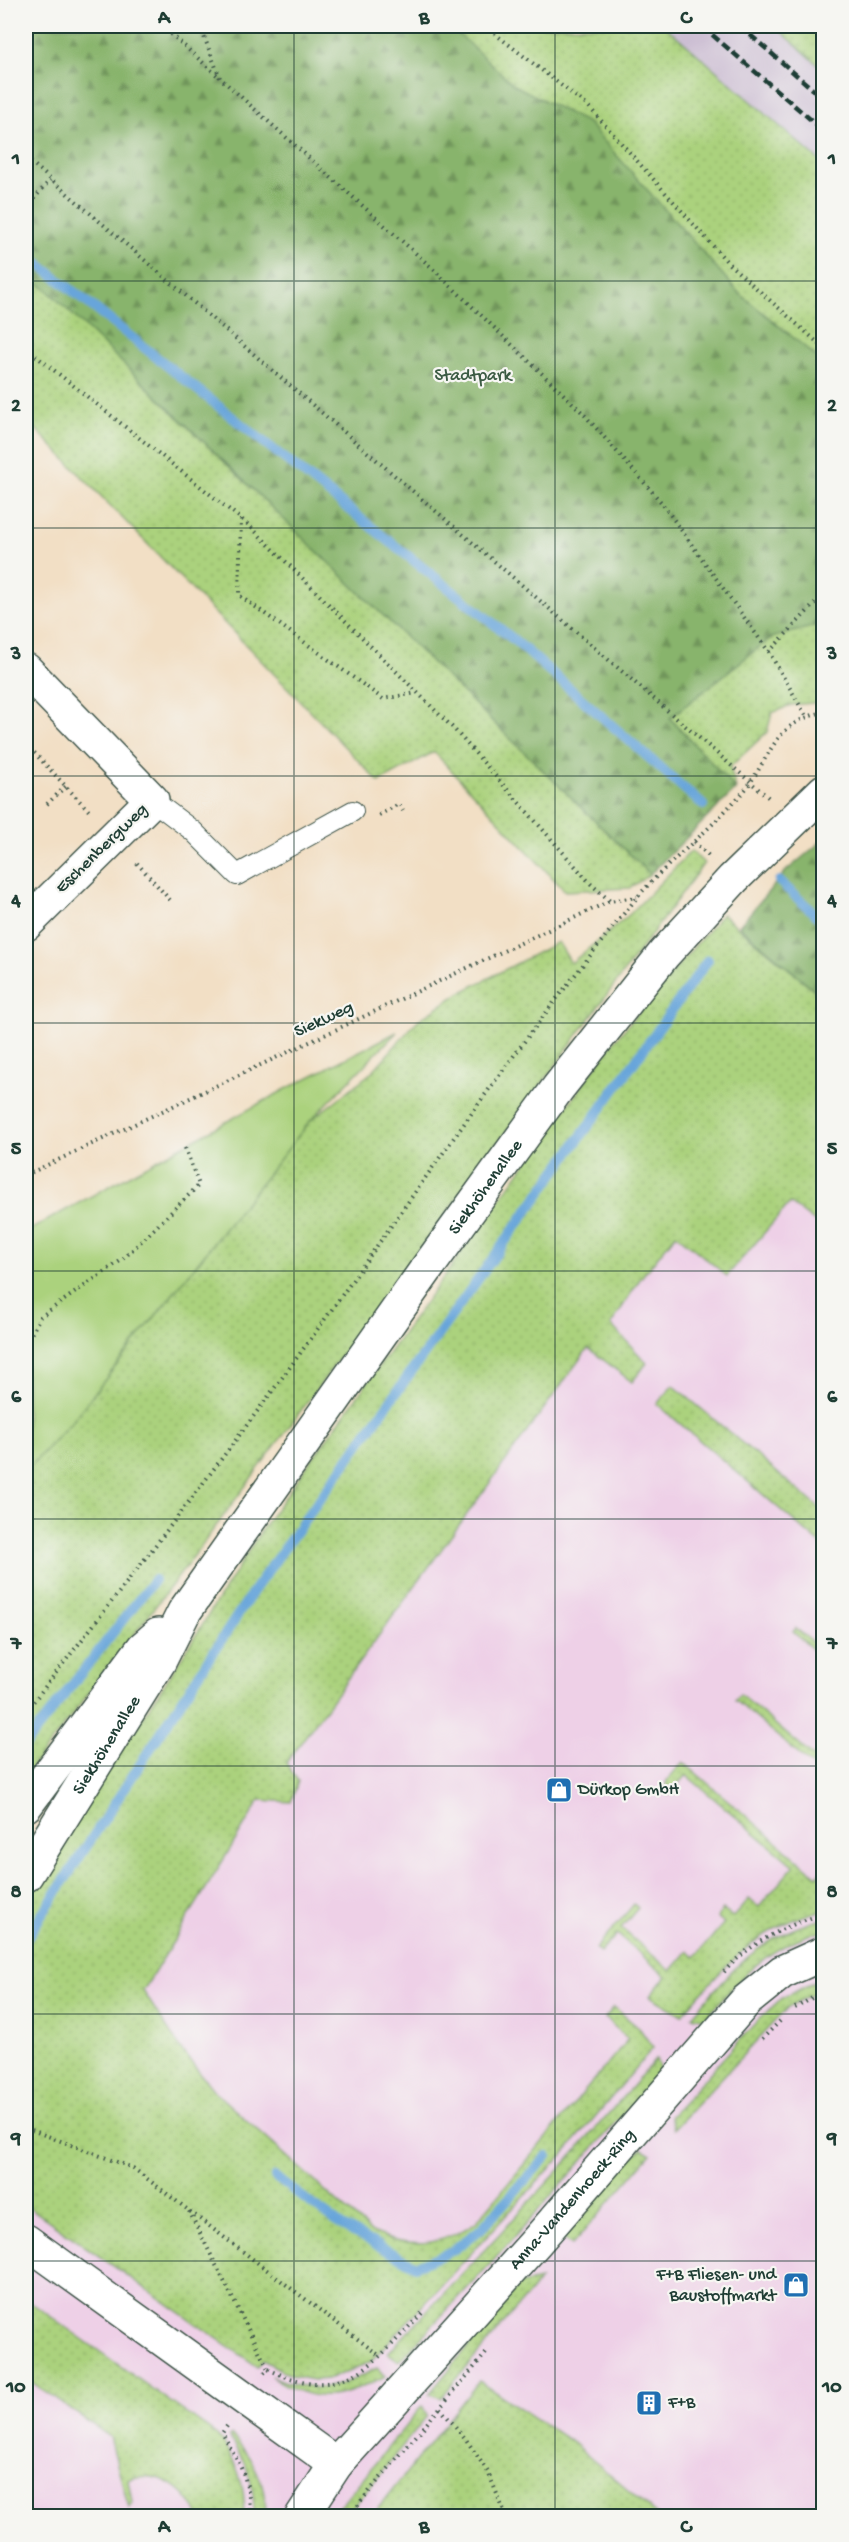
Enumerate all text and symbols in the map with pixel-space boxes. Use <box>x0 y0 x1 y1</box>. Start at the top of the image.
text: A <box>157 8 172 31</box>
text: B <box>418 8 430 31</box>
text: C <box>680 8 694 31</box>
text: 1 <box>11 149 20 172</box>
text: 1 <box>827 149 836 172</box>
park label: Stadtpark <box>435 366 513 387</box>
text: 2 <box>11 396 21 419</box>
text: 2 <box>827 396 837 419</box>
text: 3 <box>10 644 21 667</box>
text: 3 <box>826 644 837 667</box>
street label: Eschenbergweg <box>51 800 153 898</box>
text: 4 <box>10 891 21 914</box>
text: 4 <box>826 891 837 914</box>
street label: Siekweg <box>291 997 357 1043</box>
street label: Siekhöhenallee <box>444 1135 528 1239</box>
text: 5 <box>11 1139 22 1162</box>
text: 5 <box>827 1139 838 1162</box>
text: 6 <box>11 1387 22 1410</box>
text: 6 <box>827 1387 838 1410</box>
text: 7 <box>10 1634 23 1657</box>
text: 7 <box>826 1634 839 1657</box>
street label: Siekhöhenallee <box>68 1691 146 1799</box>
shop icon: Dürkop GmbH <box>544 1775 574 1805</box>
place label: Dürkop GmbH <box>577 1780 680 1801</box>
text: 8 <box>11 1882 22 1905</box>
text: 8 <box>827 1882 838 1905</box>
street label: Anna-Vandenhoeck-Ring <box>505 2125 640 2274</box>
text: 9 <box>10 2129 21 2152</box>
text: 9 <box>826 2129 837 2152</box>
place label: F+B Fliesen- und Baustoffmarkt <box>655 2265 778 2307</box>
shop icon: F+B Fliesen- und Baustoffmarkt <box>781 2270 811 2300</box>
text: 10 <box>5 2377 26 2400</box>
text: 10 <box>821 2377 842 2400</box>
building icon: F+B <box>634 2388 664 2418</box>
place label: F+B <box>667 2393 696 2414</box>
text: A <box>157 2517 172 2540</box>
text: B <box>418 2517 430 2540</box>
text: C <box>680 2517 694 2540</box>

